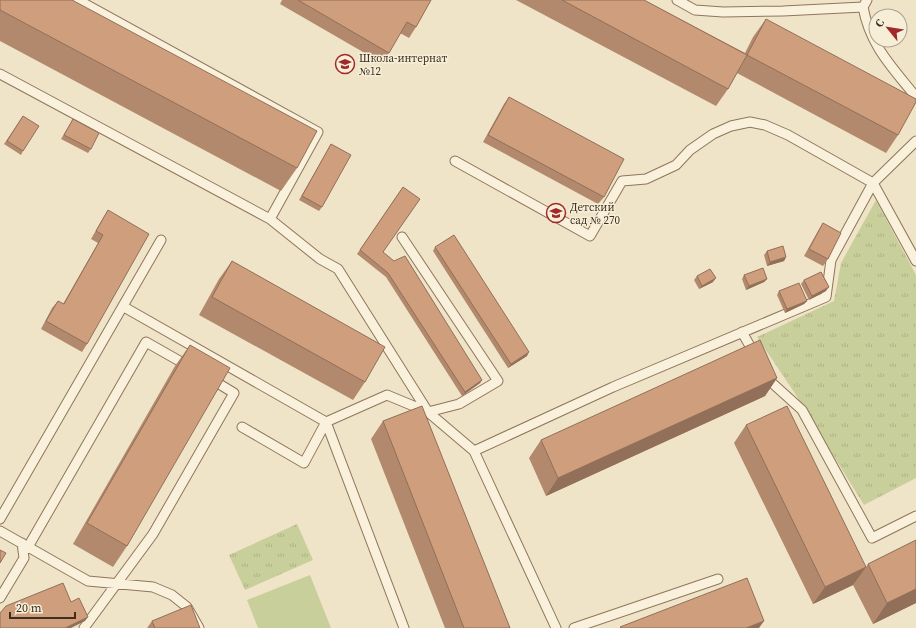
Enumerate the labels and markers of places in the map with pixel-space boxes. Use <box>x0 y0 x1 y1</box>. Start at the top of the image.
place label: Школа-интернат №12 <box>359 51 447 79</box>
school or university icon: Школа-интернат №12 <box>334 53 356 75</box>
place label: Детский сад № 270 <box>570 200 620 228</box>
school or university icon: Детский сад № 270 <box>545 202 567 224</box>

